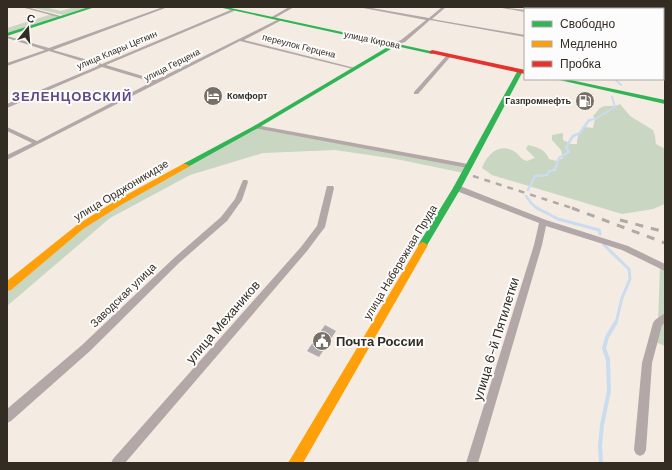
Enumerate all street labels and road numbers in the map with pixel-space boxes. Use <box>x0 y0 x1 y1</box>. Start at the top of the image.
street label: улица Клары Цеткин <box>75 28 159 72</box>
street label: улица Кирова <box>343 28 401 52</box>
street label: переулок Герцена <box>261 31 337 61</box>
street label: улица Герцена <box>142 46 202 84</box>
street label: улица Орджоникидзе <box>71 156 171 224</box>
street label: улица Набережная Пруда <box>360 201 440 322</box>
street label: Заводская улица <box>87 259 160 330</box>
street label: улица 6-й Пятилетки <box>469 275 523 403</box>
street label: улица Механиков <box>182 277 264 367</box>

